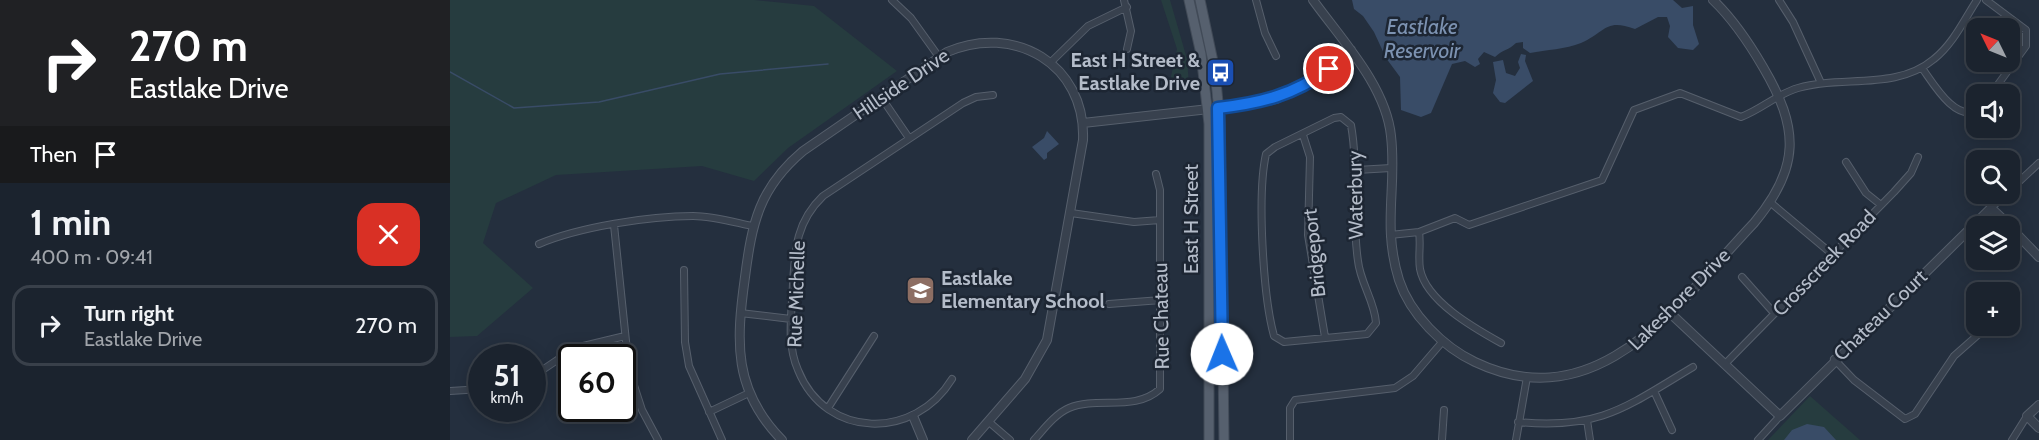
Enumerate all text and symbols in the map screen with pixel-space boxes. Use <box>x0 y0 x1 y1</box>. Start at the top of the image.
water label: Eastlake Reservoir <box>1384 14 1462 63</box>
north arrow <box>1966 18 2020 72</box>
map controls <box>1966 18 2020 336</box>
text: 270 m <box>129 20 248 72</box>
icon: right <box>30 24 108 102</box>
street label: Hillside Drive <box>848 43 954 125</box>
pin <box>1303 43 1354 94</box>
place label: East H Street & Eastlake Drive <box>1071 48 1200 95</box>
icon: arrive <box>1312 52 1345 85</box>
bus stop icon: East H Street & Eastlake Drive <box>1205 56 1237 88</box>
text: Eastlake Drive <box>129 72 289 105</box>
button: sound <box>1966 84 2020 138</box>
icon: arrive <box>89 138 122 171</box>
text: Then <box>30 141 77 168</box>
street label: Waterbury <box>1342 150 1368 240</box>
button: search <box>1966 150 2020 204</box>
street label: East H Street <box>1179 164 1203 274</box>
text: 1 min <box>30 200 111 244</box>
button: close <box>357 203 420 266</box>
street label: Crosscreek Road <box>1767 205 1881 321</box>
street label: Bridgeport <box>1297 207 1331 298</box>
button: layers <box>1966 216 2020 270</box>
street label: Rue Michelle <box>782 240 810 348</box>
street label: Lakeshore Drive <box>1623 243 1735 355</box>
text: 400 m · 09:41 <box>30 245 153 269</box>
street label: Rue Chateau <box>1148 263 1174 369</box>
street label: Chateau Court <box>1828 264 1932 366</box>
place label: Eastlake Elementary School <box>941 266 1105 313</box>
school or university icon: Eastlake Elementary School <box>904 274 936 306</box>
button: + <box>1966 282 2020 336</box>
text: Turn right <box>84 300 174 327</box>
icon: right <box>33 309 66 342</box>
text: 270 m <box>355 312 417 339</box>
position arrow <box>1190 322 1254 386</box>
text: Eastlake Drive <box>84 327 202 351</box>
speed limit sign: 60 <box>558 344 636 422</box>
text: 51 <box>493 357 521 394</box>
text: km/h <box>491 389 523 407</box>

